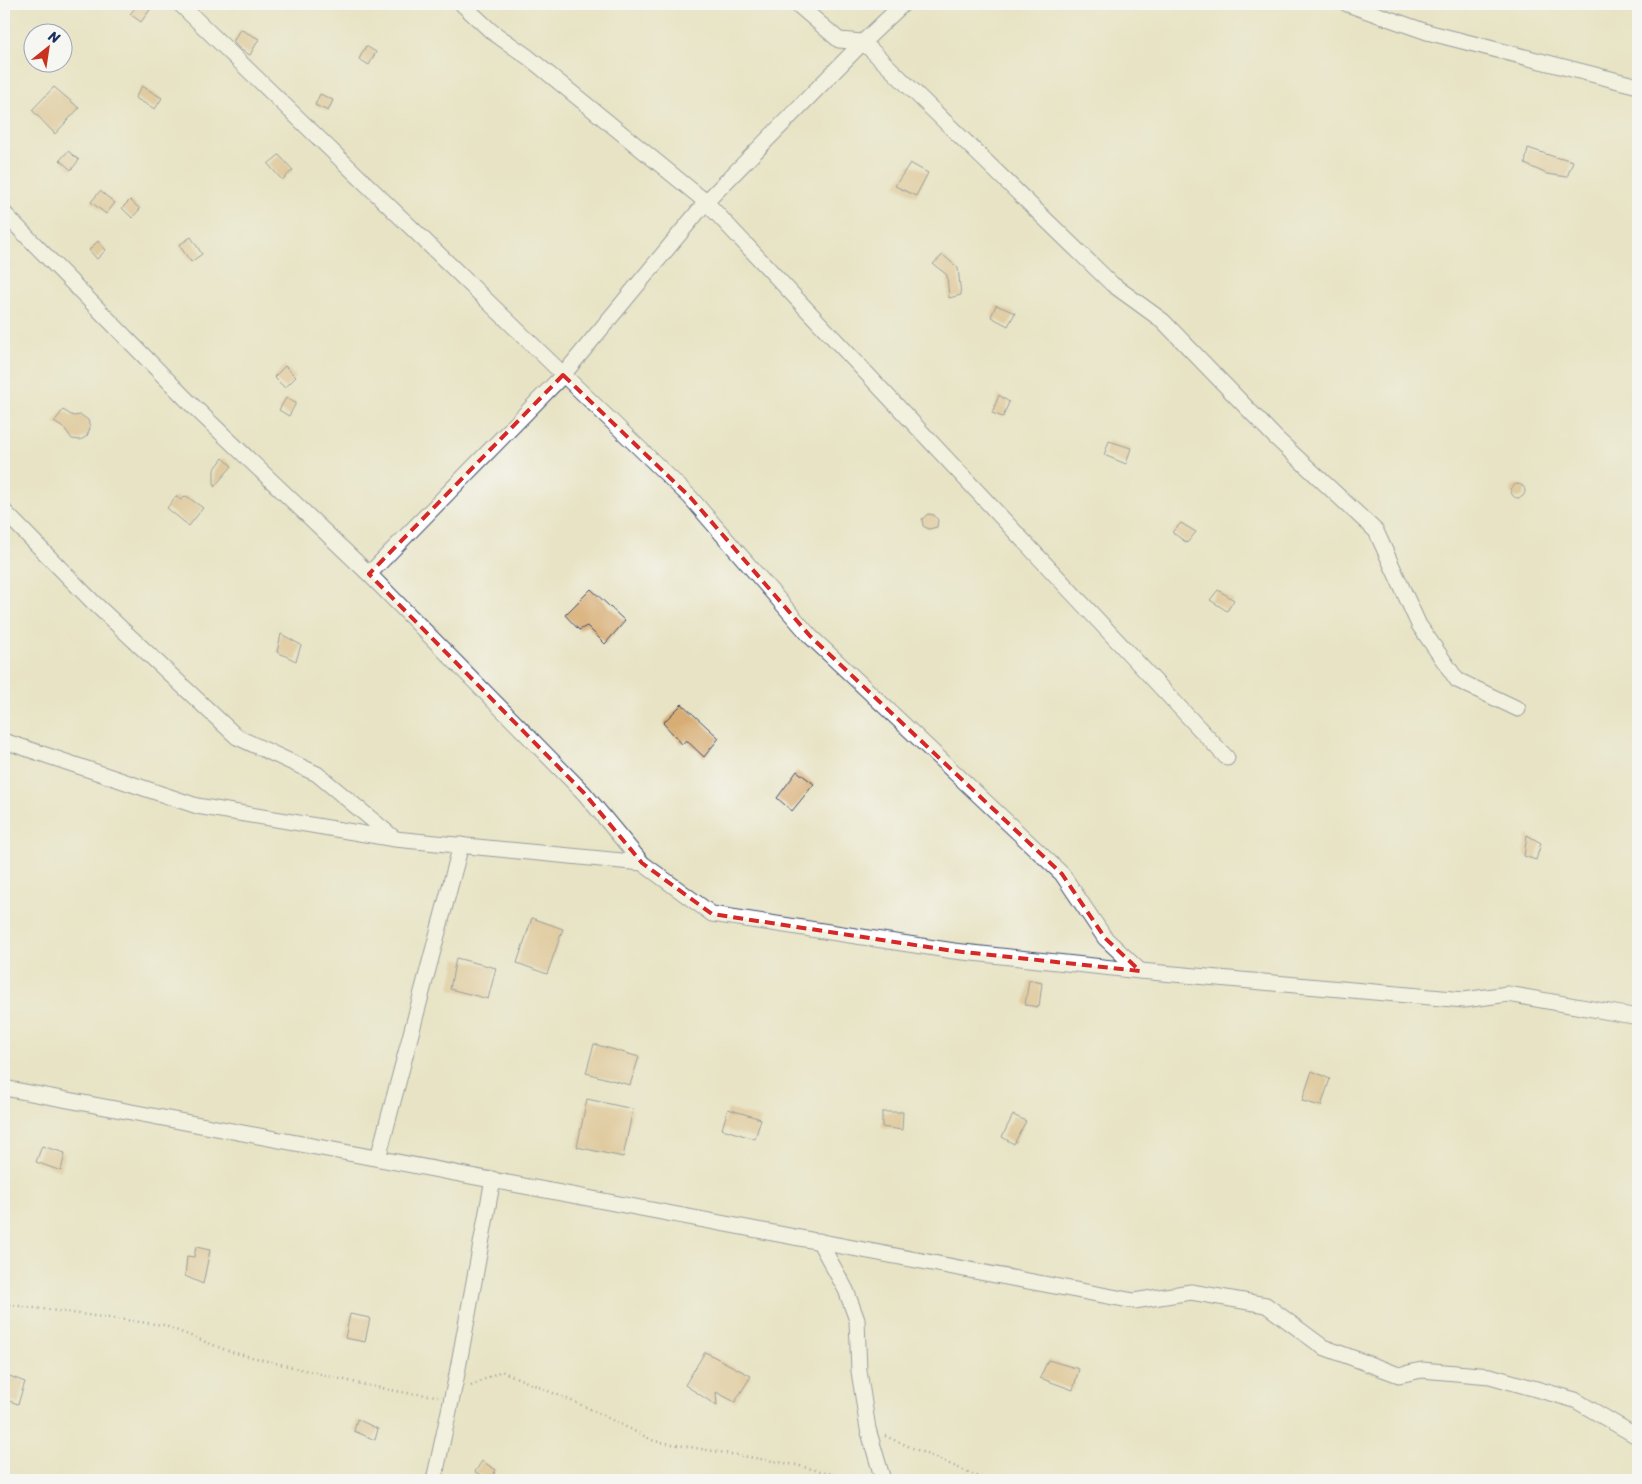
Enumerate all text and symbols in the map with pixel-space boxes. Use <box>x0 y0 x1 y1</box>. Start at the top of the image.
north arrow <box>22 22 72 72</box>
text: N <box>43 23 65 51</box>

